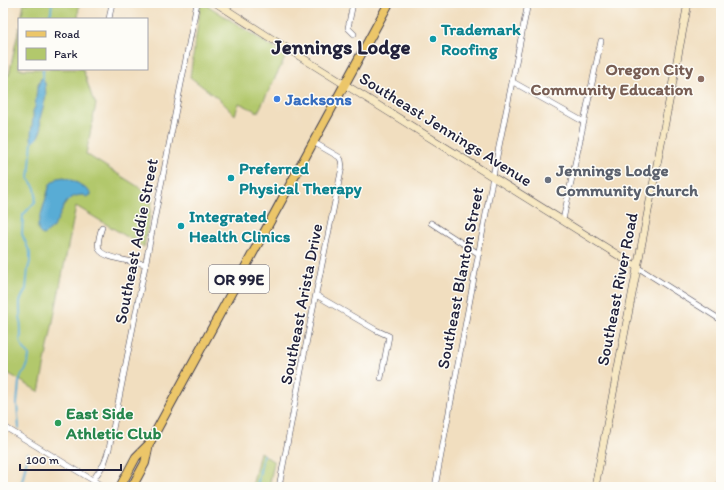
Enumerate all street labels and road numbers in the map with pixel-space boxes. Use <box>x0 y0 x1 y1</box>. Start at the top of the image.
street label: Southeast Jennings Avenue <box>356 68 536 190</box>
street label: Southeast Addie Street <box>110 157 162 325</box>
street label: Southeast Blanton Street <box>433 185 488 370</box>
street label: Southeast River Road <box>592 210 642 367</box>
street label: Southeast Arista Drive <box>276 222 326 386</box>
road number: OR 99E <box>209 265 269 293</box>

